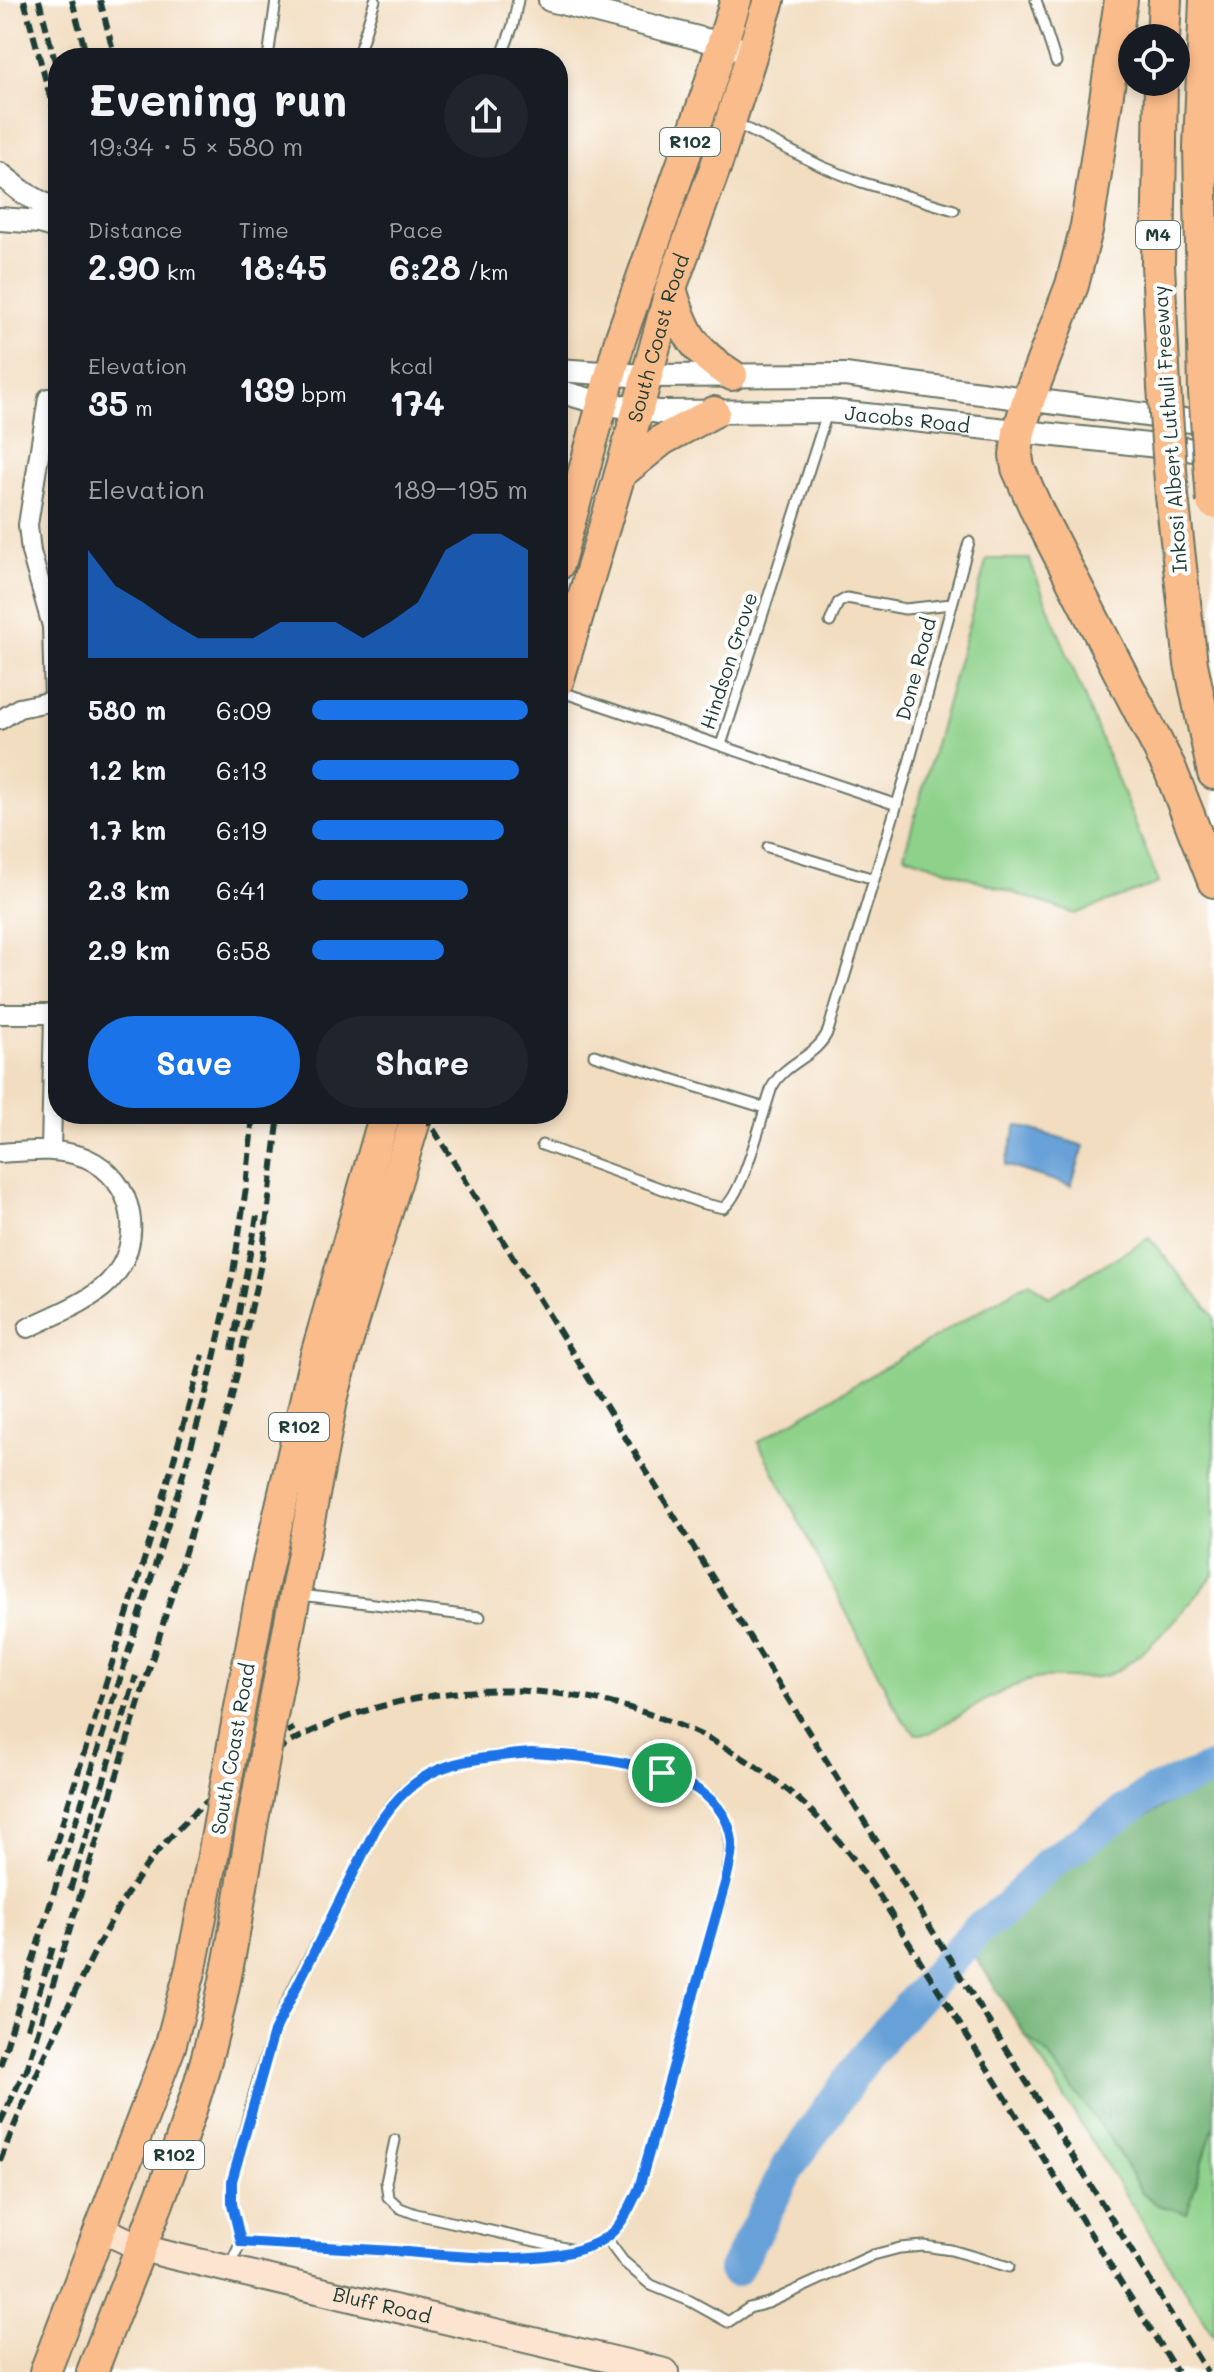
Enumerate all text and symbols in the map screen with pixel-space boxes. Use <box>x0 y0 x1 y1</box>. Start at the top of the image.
map controls <box>1118 24 1190 96</box>
button: locate <box>1118 24 1190 96</box>
text: Evening run <box>88 70 347 127</box>
button: share <box>444 74 528 158</box>
road number: R102 <box>660 128 720 156</box>
text: 19:34 · 5 × 580 m <box>88 129 303 163</box>
text: Distance <box>88 215 183 244</box>
text: Time <box>239 215 289 244</box>
text: Pace <box>389 215 443 244</box>
road number: M4 <box>1136 221 1180 249</box>
text: 2.90 <box>88 244 160 289</box>
text: 18:45 <box>239 244 327 289</box>
text: 6:28 <box>389 244 461 289</box>
street label: South Coast Road <box>621 250 694 425</box>
text: km <box>160 257 196 286</box>
text: /km <box>461 257 509 286</box>
street label: Inkosi Albert Luthuli Freeway <box>1146 284 1192 574</box>
text: Elevation <box>88 351 187 380</box>
text: kcal <box>389 351 433 380</box>
text: 139 <box>239 366 295 411</box>
text: bpm <box>295 379 347 408</box>
text: 35 <box>88 380 128 425</box>
text: 174 <box>389 380 445 425</box>
text: m <box>128 393 153 422</box>
street label: Jacobs Road <box>843 399 971 438</box>
text: Elevation <box>88 472 205 506</box>
text: 189–195 m <box>393 472 528 506</box>
street label: Hindson Grove <box>694 589 762 733</box>
street label: Done Road <box>889 615 941 723</box>
text: 580 m <box>88 693 166 727</box>
text: 6:09 <box>216 693 271 727</box>
text: 1.2 km <box>88 753 166 787</box>
text: 6:13 <box>216 753 267 787</box>
text: 1.7 km <box>88 813 166 847</box>
text: 6:19 <box>216 813 267 847</box>
text: 2.3 km <box>88 873 170 907</box>
text: 6:41 <box>216 873 267 907</box>
text: 2.9 km <box>88 933 170 967</box>
text: 6:58 <box>216 933 271 967</box>
button: Save <box>88 1016 300 1108</box>
button: Share <box>316 1016 528 1108</box>
road number: R102 <box>269 1413 329 1441</box>
street label: South Coast Road <box>204 1661 260 1837</box>
pin <box>628 1739 696 1807</box>
icon: arrive <box>640 1751 684 1795</box>
road number: R102 <box>144 2141 204 2169</box>
street label: Bluff Road <box>331 2280 434 2328</box>

